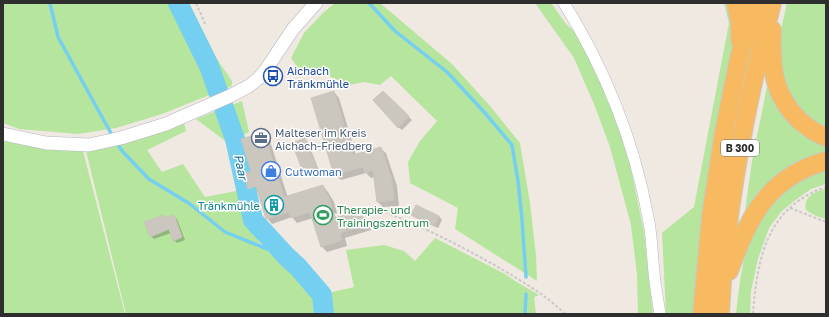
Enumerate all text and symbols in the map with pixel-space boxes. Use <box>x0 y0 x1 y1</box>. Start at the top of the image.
place label: Aichach Tränkmühle <box>287 64 349 90</box>
bus stop icon: Aichach Tränkmühle <box>262 65 284 87</box>
place label: Malteser im Kreis Aichach-Friedberg <box>275 126 372 152</box>
office icon: Malteser im Kreis Aichach-Friedberg <box>250 127 272 149</box>
road number: B 300 <box>721 140 759 156</box>
water label: Paar <box>231 153 252 184</box>
shop icon: Cutwoman <box>260 160 282 182</box>
place label: Cutwoman <box>285 165 342 178</box>
building icon: Tränkmühle <box>263 194 285 216</box>
place label: Tränkmühle <box>198 199 260 212</box>
place label: Therapie- und Trainingszentrum <box>337 203 429 229</box>
sports icon: Therapie- und Trainingszentrum <box>312 204 334 226</box>

